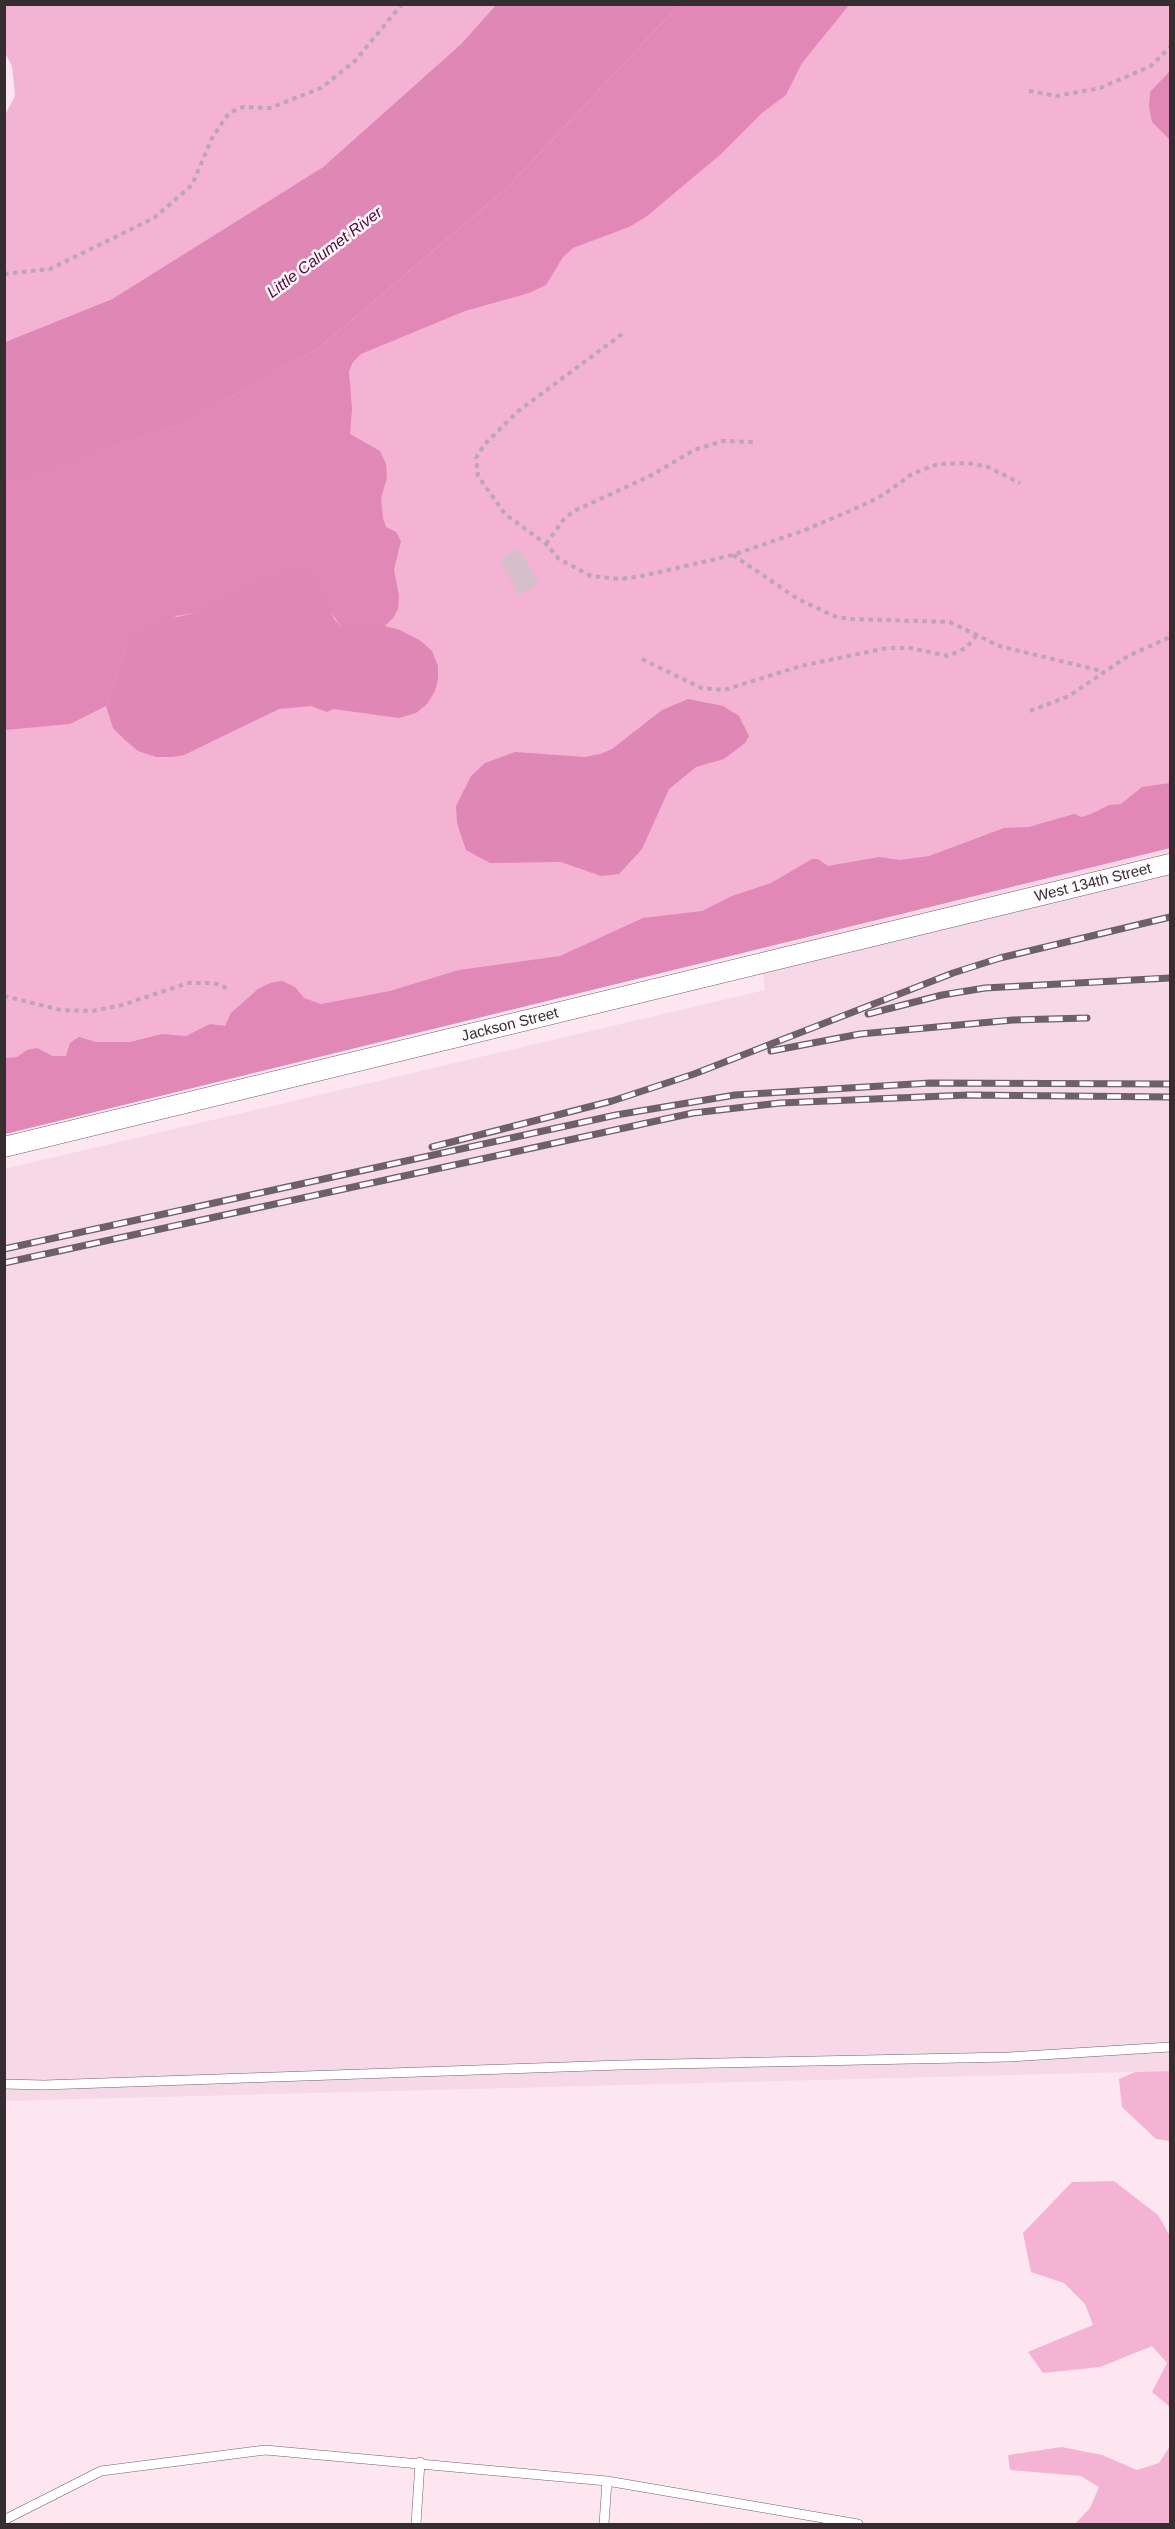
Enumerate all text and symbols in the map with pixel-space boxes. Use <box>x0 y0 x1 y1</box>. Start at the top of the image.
water label: Little Calumet River <box>263 203 387 303</box>
street label: West 134th Street <box>1033 860 1153 906</box>
street label: Jackson Street <box>460 1004 560 1046</box>

